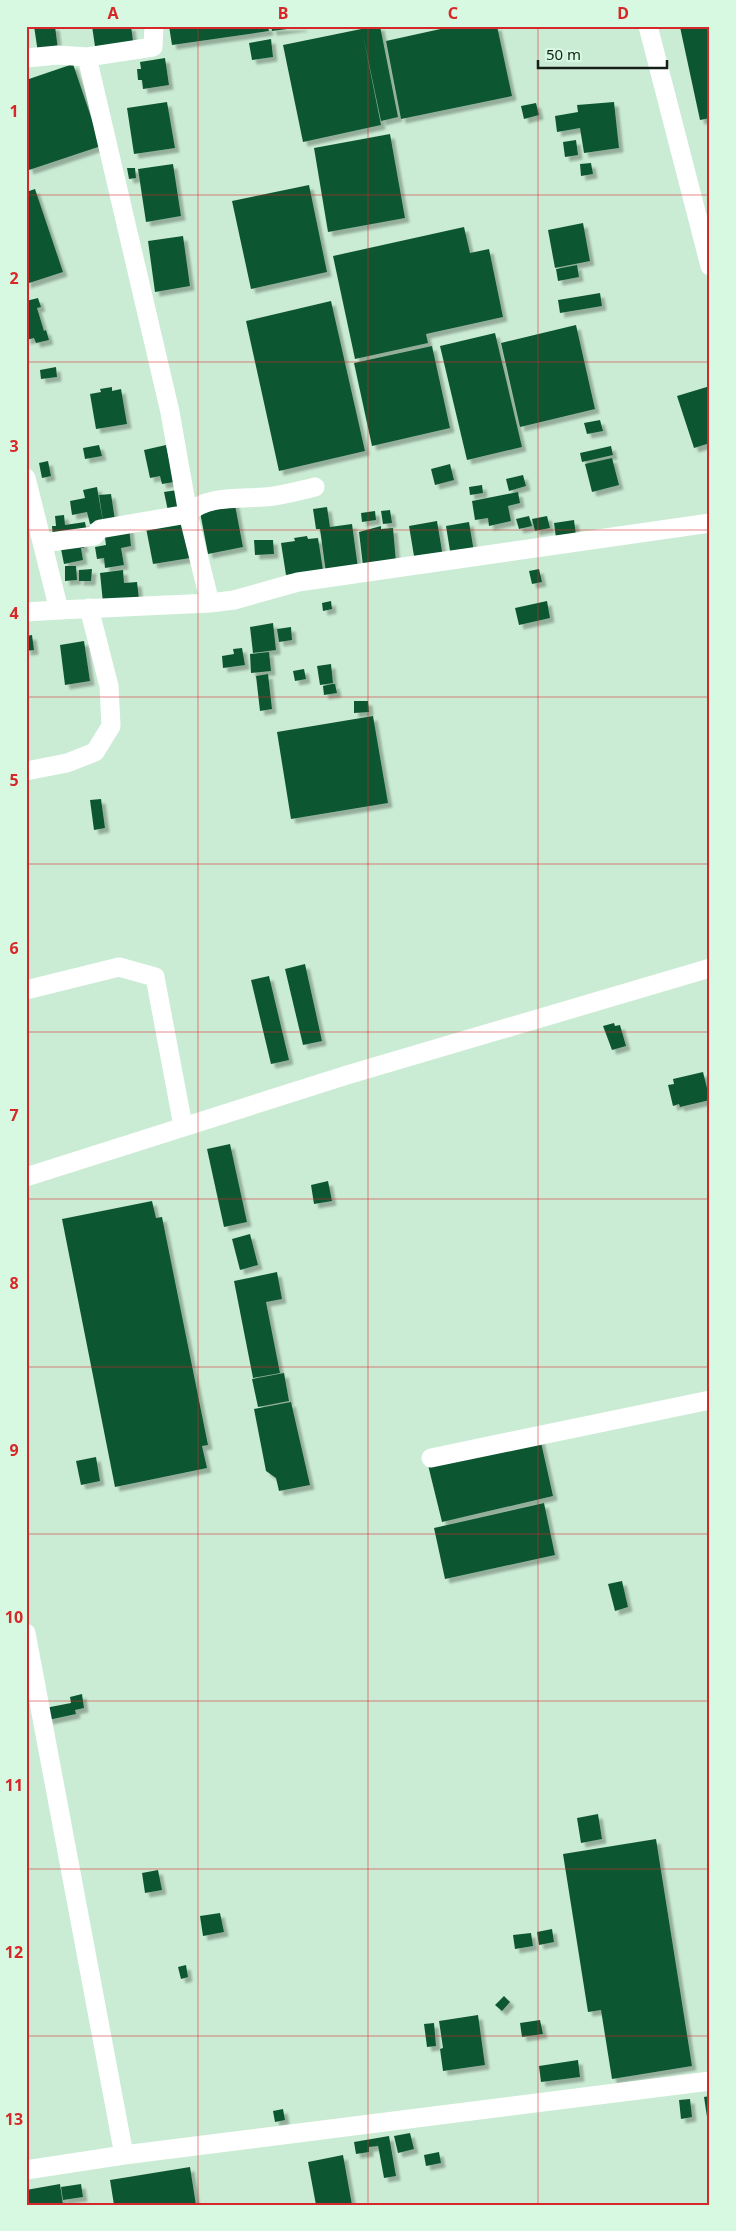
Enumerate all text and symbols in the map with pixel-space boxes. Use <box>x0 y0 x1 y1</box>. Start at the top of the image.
text: A <box>107 2 119 24</box>
text: B <box>278 2 288 24</box>
text: C <box>448 2 458 24</box>
text: D <box>617 2 629 24</box>
scale bar <box>538 38 667 70</box>
text: 50 m <box>546 44 581 64</box>
text: 1 <box>9 100 19 122</box>
text: 2 <box>9 267 19 289</box>
text: 3 <box>9 435 19 457</box>
text: 4 <box>9 602 19 624</box>
text: 5 <box>9 769 19 791</box>
text: 6 <box>9 937 19 959</box>
text: 7 <box>9 1104 19 1126</box>
text: 8 <box>9 1272 19 1294</box>
text: 9 <box>9 1439 19 1461</box>
text: 10 <box>5 1606 23 1628</box>
text: 11 <box>5 1774 23 1796</box>
text: 12 <box>5 1941 23 1963</box>
text: 13 <box>5 2108 23 2130</box>

